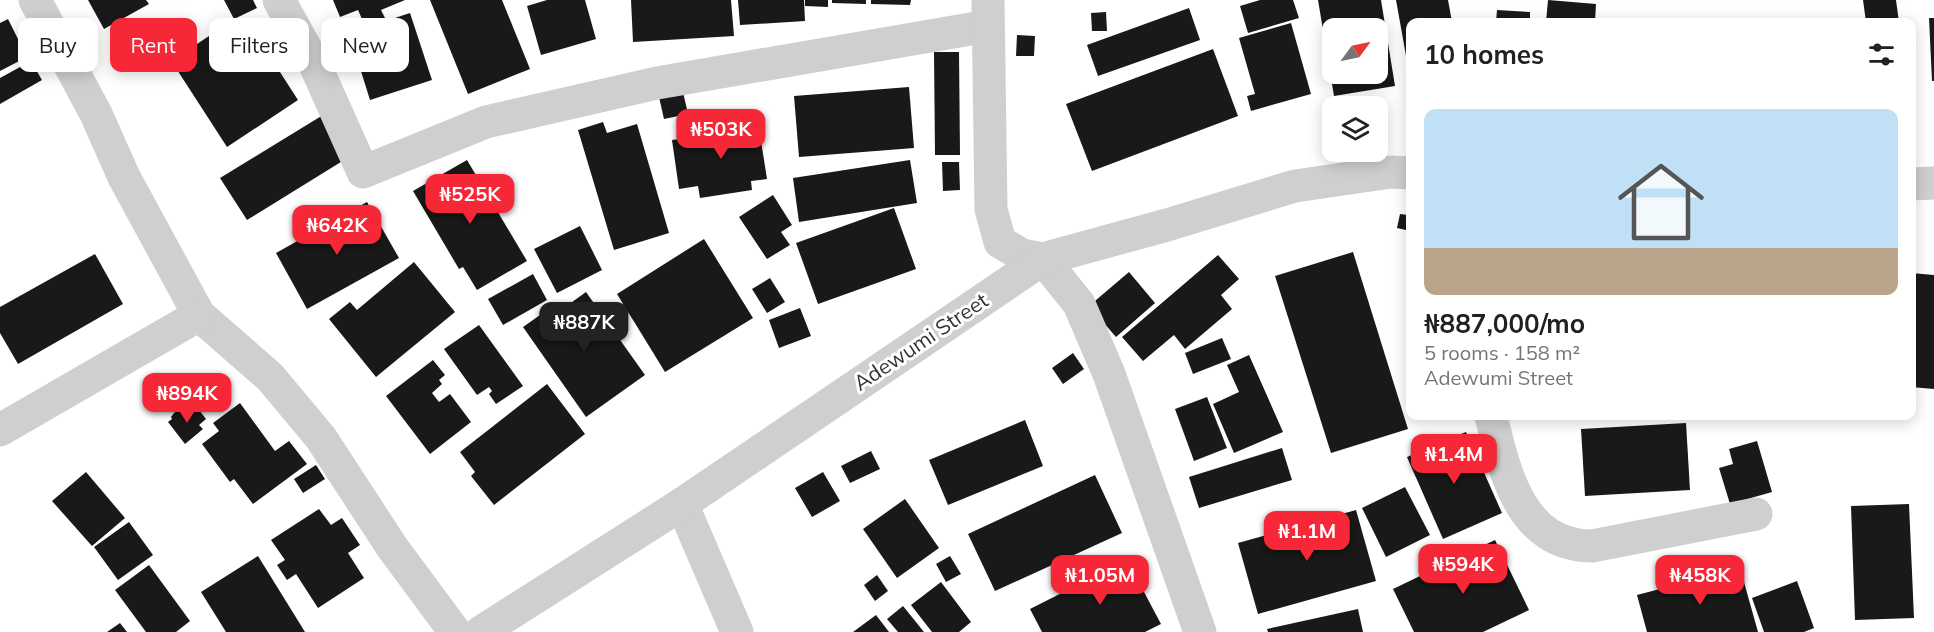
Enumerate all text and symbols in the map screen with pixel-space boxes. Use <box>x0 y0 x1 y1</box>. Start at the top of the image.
chip: Buy <box>18 18 98 72</box>
chip: Rent <box>110 18 197 72</box>
chip: Filters <box>209 18 309 72</box>
chip: New <box>321 18 409 72</box>
north arrow <box>1322 18 1388 84</box>
map controls <box>1322 18 1388 162</box>
text: 10 homes <box>1424 38 1544 71</box>
icon: filters <box>1865 38 1898 71</box>
button: layers <box>1322 96 1388 162</box>
pin: ₦503K <box>679 109 763 160</box>
text: ₦503K <box>690 116 752 141</box>
icon: home <box>1607 148 1715 256</box>
pin: ₦525K <box>428 174 512 225</box>
text: ₦525K <box>439 181 501 206</box>
pin: ₦642K <box>295 205 379 256</box>
text: ₦642K <box>306 212 368 237</box>
street label: Adewumi Street <box>848 287 993 396</box>
pin: ₦887K <box>542 302 626 353</box>
text: ₦887,000/mo <box>1424 307 1585 340</box>
text: ₦887K <box>553 309 615 334</box>
text: 5 rooms · 158 m² <box>1424 340 1580 365</box>
text: Adewumi Street <box>1424 365 1573 390</box>
pin: ₦894K <box>145 373 229 424</box>
text: ₦894K <box>156 380 218 405</box>
pin: ₦1.4M <box>1412 434 1496 485</box>
text: ₦1.4M <box>1425 441 1483 466</box>
pin: ₦1.1M <box>1265 511 1349 562</box>
text: ₦1.1M <box>1278 518 1336 543</box>
pin: ₦594K <box>1421 544 1505 595</box>
text: ₦594K <box>1432 551 1494 576</box>
pin: ₦1.05M <box>1051 555 1149 606</box>
pin: ₦458K <box>1658 555 1742 606</box>
text: ₦1.05M <box>1065 562 1135 587</box>
text: ₦458K <box>1669 562 1731 587</box>

